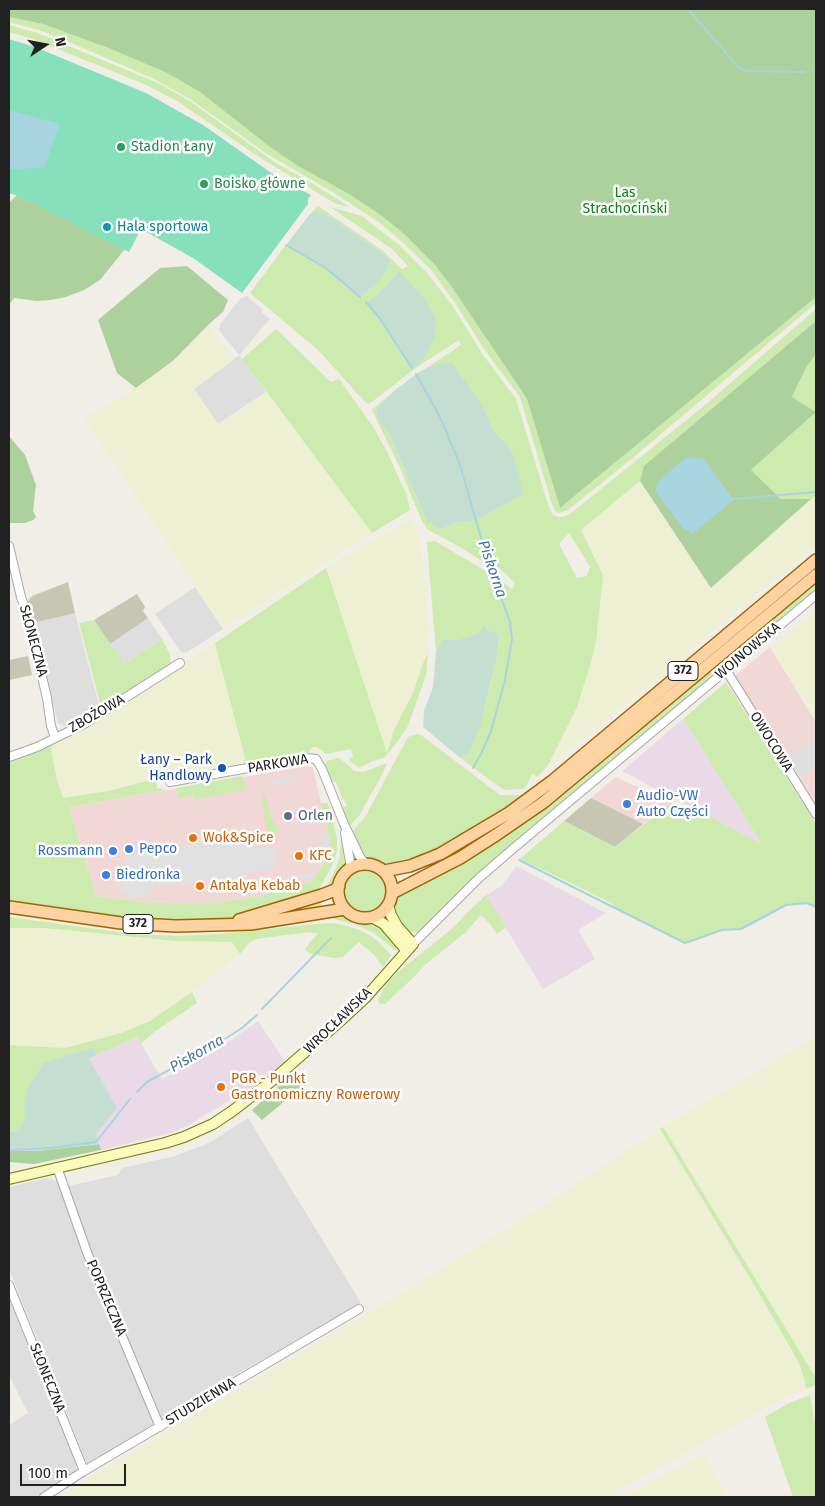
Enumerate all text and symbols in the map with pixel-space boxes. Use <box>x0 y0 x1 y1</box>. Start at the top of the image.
north arrow <box>20 20 70 70</box>
text: N <box>51 36 69 48</box>
place label: Stadion Łany <box>131 139 213 155</box>
marker: Stadion Łany <box>115 141 127 153</box>
place label: Boisko główne <box>214 176 306 192</box>
marker: Boisko główne <box>198 178 210 190</box>
park label: Las Strachociński <box>583 185 667 218</box>
place label: Hala sportowa <box>117 219 208 235</box>
marker: Hala sportowa <box>101 221 113 233</box>
water label: Piskorna <box>474 538 510 600</box>
street label: SŁONECZNA <box>15 603 51 679</box>
street label: WOJNOWSKA <box>712 619 784 683</box>
road number: 372 <box>668 661 698 680</box>
street label: ZBOŻOWA <box>66 691 128 737</box>
street label: OWOCOWA <box>746 709 796 775</box>
street label: PARKOWA <box>247 751 309 777</box>
place label: Łany – Park Handlowy <box>140 752 212 784</box>
marker: Łany – Park Handlowy <box>216 762 228 774</box>
place label: Audio-VW Auto Części <box>637 788 708 820</box>
marker: Audio-VW Auto Części <box>621 798 633 810</box>
place label: Orlen <box>298 808 333 824</box>
marker: Orlen <box>282 810 294 822</box>
place label: Wok&Spice <box>203 830 274 846</box>
marker: Wok&Spice <box>187 832 199 844</box>
place label: Pepco <box>139 841 177 857</box>
place label: Rossmann <box>38 843 103 859</box>
marker: Pepco <box>123 843 135 855</box>
marker: Rossmann <box>107 845 119 857</box>
place label: KFC <box>309 848 332 864</box>
marker: KFC <box>293 850 305 862</box>
place label: Biedronka <box>116 867 180 883</box>
marker: Biedronka <box>100 869 112 881</box>
place label: Antalya Kebab <box>210 878 300 894</box>
marker: Antalya Kebab <box>194 880 206 892</box>
road number: 372 <box>123 914 153 934</box>
street label: WROCŁAWSKA <box>301 984 375 1058</box>
water label: Piskorna <box>167 1031 227 1077</box>
place label: PGR - Punkt Gastronomiczny Rowerowy <box>231 1071 400 1104</box>
marker: PGR - Punkt Gastronomiczny Rowerowy <box>215 1081 227 1093</box>
street label: POPRZECZNA <box>82 1257 130 1339</box>
street label: SŁONECZNA <box>25 1341 69 1415</box>
street label: STUDZIENNA <box>163 1375 239 1429</box>
scale bar <box>22 1454 129 1486</box>
text: 100 m <box>28 1464 68 1482</box>

